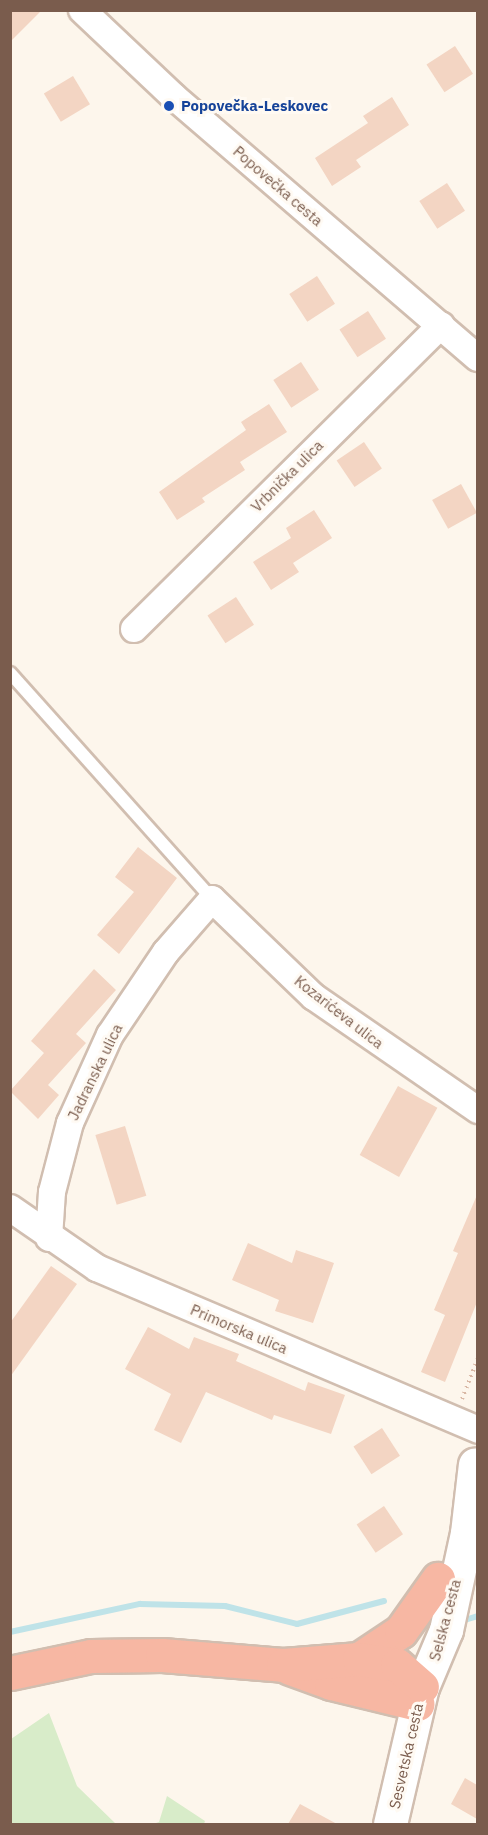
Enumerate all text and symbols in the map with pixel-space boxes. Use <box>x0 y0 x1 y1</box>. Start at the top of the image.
place label: Popovečka-Leskovec <box>181 97 328 115</box>
marker: Popovečka-Leskovec <box>162 99 176 113</box>
street label: Popovečka cesta <box>230 142 326 230</box>
street label: Vrbnička ulica <box>247 436 327 516</box>
street label: Kozarićeva ulica <box>291 972 387 1052</box>
street label: Jadranska ulica <box>64 1021 126 1123</box>
street label: Primorska ulica <box>188 1300 290 1358</box>
street label: Selska cesta <box>425 1577 465 1663</box>
street label: Sesvetska cesta <box>385 1702 427 1810</box>

